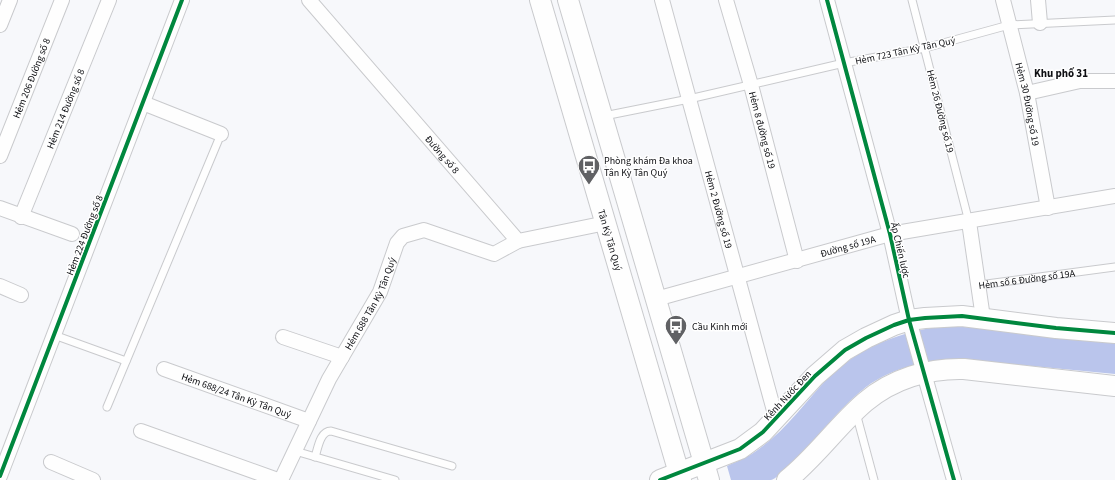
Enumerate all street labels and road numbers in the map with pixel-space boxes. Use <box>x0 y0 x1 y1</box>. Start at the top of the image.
street label: Hẻm 723 Tân Kỳ Tân Quý <box>854 33 957 68</box>
street label: Hẻm 206 Đường số 8 <box>10 36 54 120</box>
street label: Hẻm 30 Đường số 19 <box>1011 61 1043 147</box>
street label: Hẻm 214 Đường số 8 <box>43 67 88 151</box>
street label: Hẻm 26 Đường số 19 <box>923 68 957 154</box>
street label: Hẻm 8 đường số 19 <box>745 90 779 170</box>
street label: Đường số 8 <box>421 133 462 177</box>
street label: Hẻm 2 Đường số 19 <box>701 169 735 250</box>
street label: Hẻm 224 Đường số 8 <box>63 193 107 278</box>
street label: Tân Kỳ Tân Quý <box>594 208 625 273</box>
street label: Ấp Chiến lược <box>887 221 913 280</box>
street label: Đường số 19A <box>819 232 878 261</box>
street label: Hẻm 688 Tân Kỳ Tân Quý <box>342 255 400 353</box>
street label: Hẻm số 6 Đường số 19A <box>978 266 1076 293</box>
street label: Kênh Nước Đen <box>761 367 815 424</box>
street label: Hẻm 688/24 Tân Kỳ Tân Quý <box>179 370 293 422</box>

